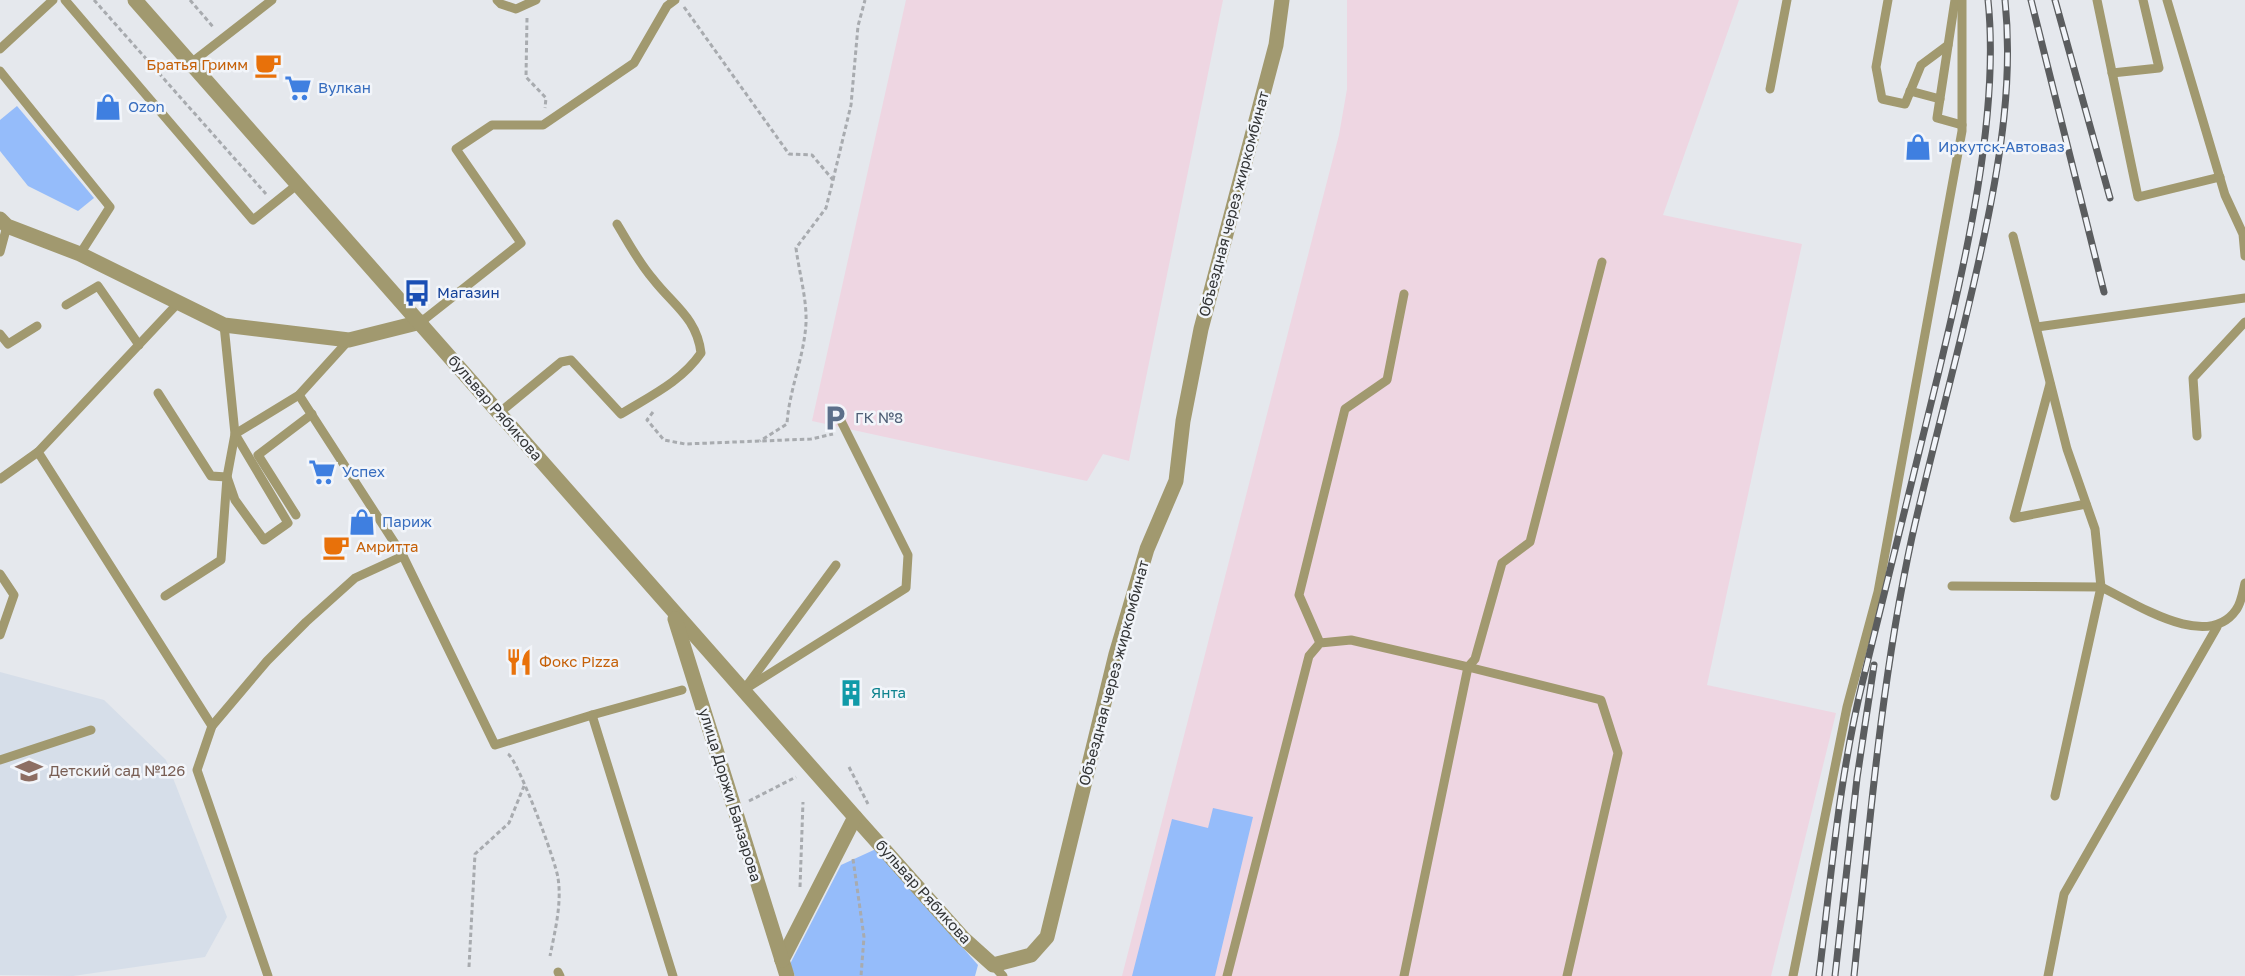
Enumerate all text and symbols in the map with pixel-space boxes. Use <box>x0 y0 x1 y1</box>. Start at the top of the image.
cafe icon: Братья Гримм <box>253 50 283 80</box>
place label: Братья Гримм <box>146 55 248 73</box>
supermarket icon: Вулкан <box>283 73 313 103</box>
place label: Вулкан <box>318 78 371 96</box>
street label: Объездная через жиркомбинат <box>1194 88 1272 318</box>
shop icon: Ozon <box>93 92 123 122</box>
place label: Ozon <box>128 97 165 115</box>
shop icon: Иркутск-Автоваз <box>1903 132 1933 162</box>
place label: Иркутск-Автоваз <box>1938 137 2065 155</box>
bus stop icon: Магазин <box>402 278 432 308</box>
place label: Магазин <box>437 283 500 301</box>
street label: бульвар Рябикова <box>445 351 547 464</box>
parking icon: ГК №8 <box>820 403 850 433</box>
place label: ГК №8 <box>855 408 903 426</box>
supermarket icon: Успех <box>307 457 337 487</box>
place label: Успех <box>342 462 385 480</box>
shop icon: Париж <box>347 507 377 537</box>
place label: Париж <box>382 512 432 530</box>
cafe icon: Амритта <box>321 532 351 562</box>
place label: Амритта <box>356 537 419 555</box>
street label: Объездная через жиркомбинат <box>1074 557 1152 787</box>
restaurant icon: Фокс Pizza <box>504 647 534 677</box>
place label: Фокс Pizza <box>539 652 619 670</box>
building icon: Янта <box>836 678 866 708</box>
place label: Янта <box>871 683 906 701</box>
street label: улица Доржи Банзарова <box>696 706 766 884</box>
school or university icon: Детский сад №126 <box>14 756 44 786</box>
place label: Детский сад №126 <box>49 761 185 779</box>
street label: бульвар Рябикова <box>872 836 975 947</box>

